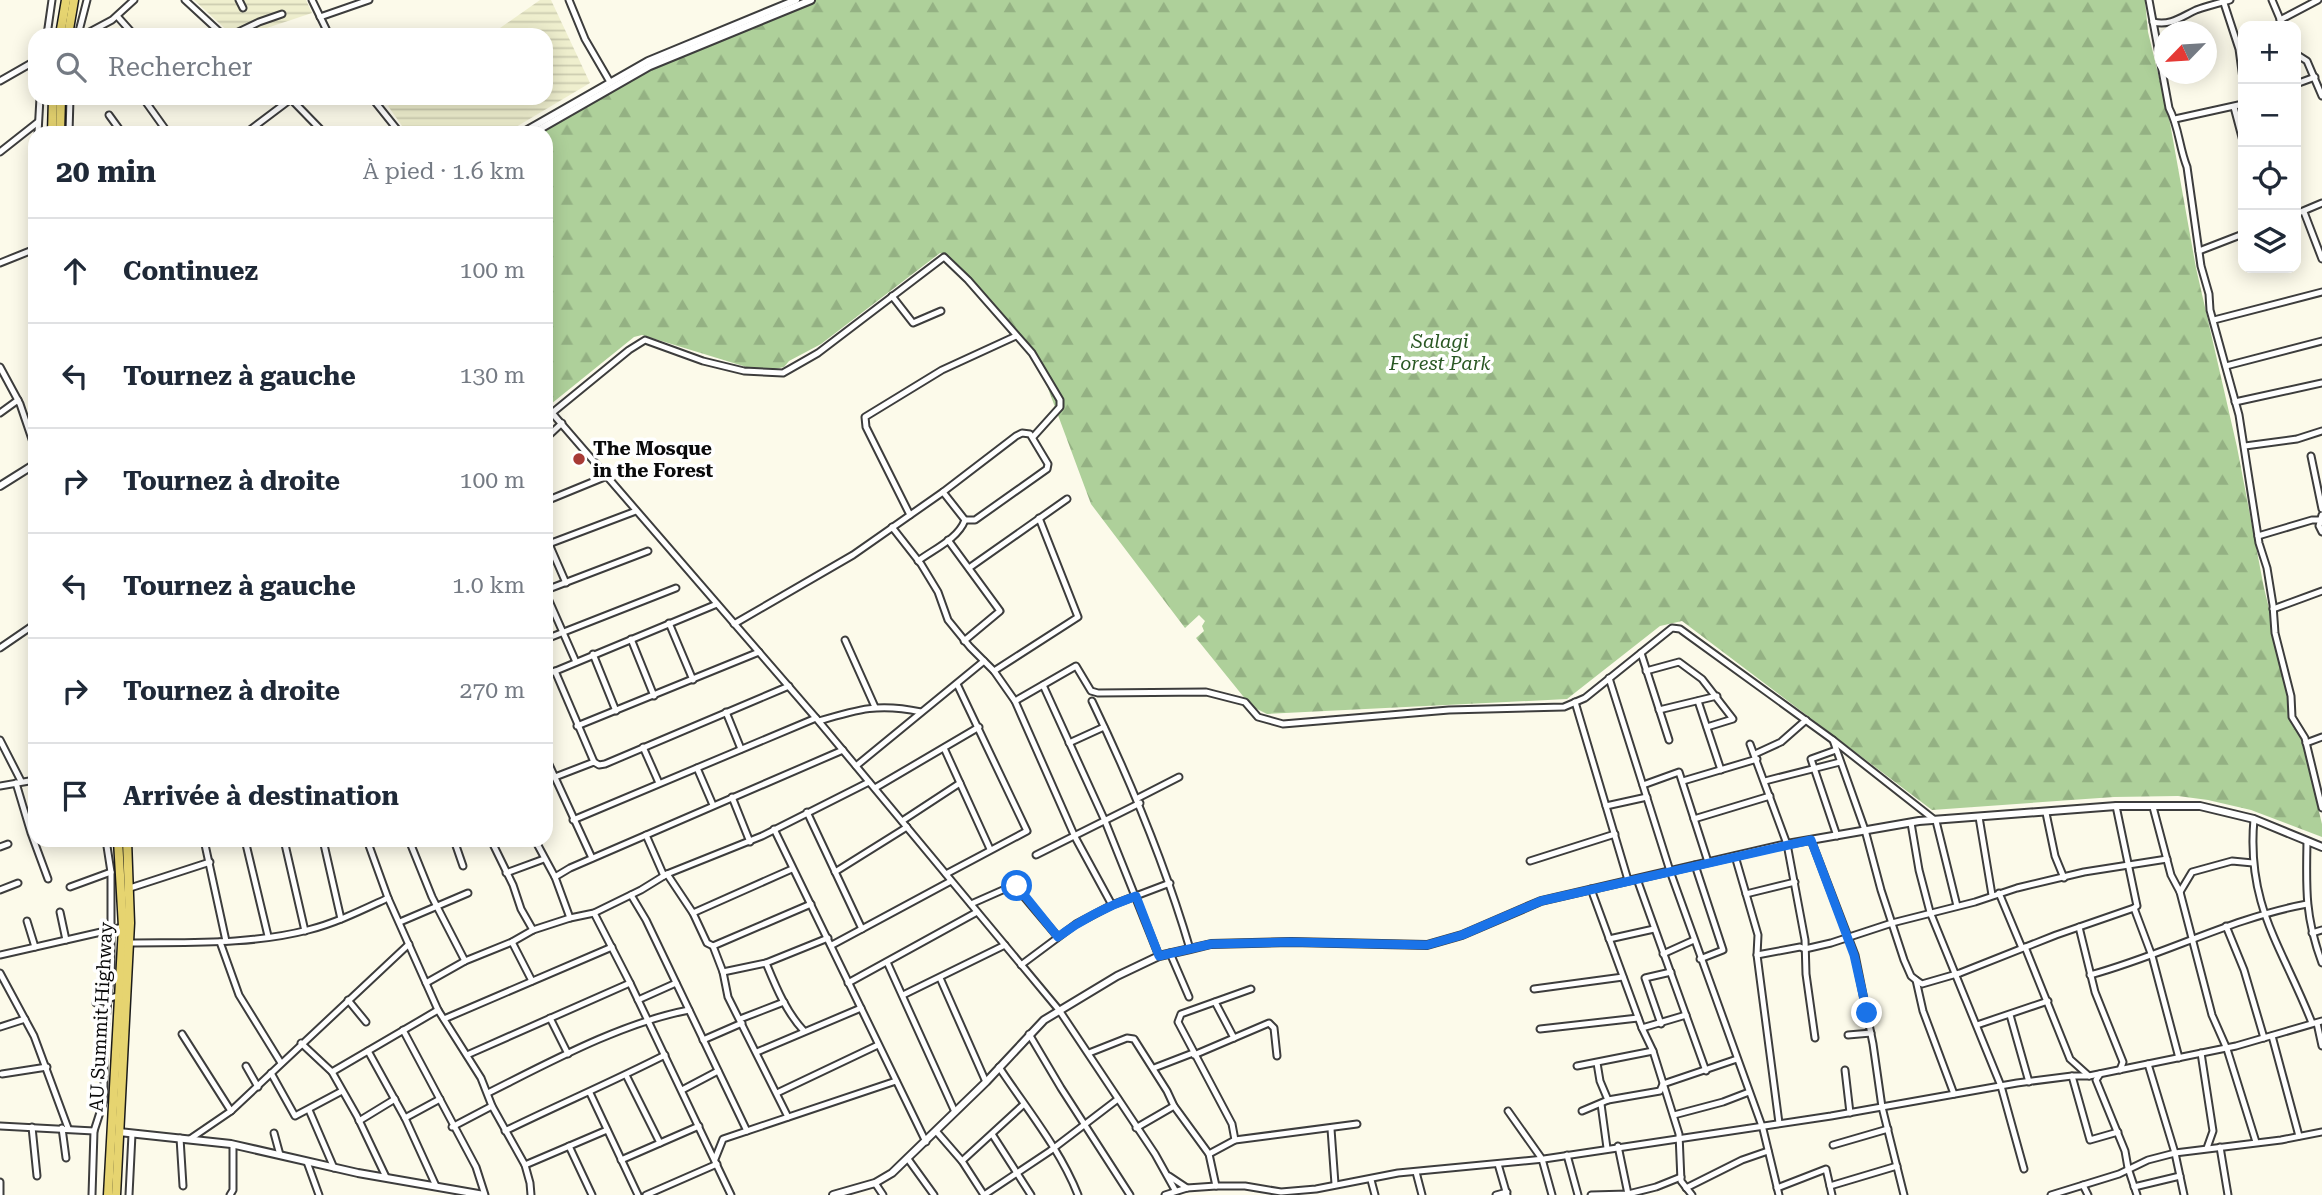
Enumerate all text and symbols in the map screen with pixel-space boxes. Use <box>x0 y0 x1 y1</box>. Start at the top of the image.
north arrow <box>2154 21 2217 84</box>
map controls <box>2238 21 2301 273</box>
button: + <box>2238 21 2301 84</box>
search box <box>28 28 553 105</box>
icon: search <box>52 48 90 86</box>
text: Rechercher <box>108 52 252 82</box>
button: − <box>2238 84 2301 147</box>
button: locate <box>2238 147 2301 210</box>
text: 20 min <box>56 154 156 189</box>
text: À pied · 1.6 km <box>363 158 525 185</box>
button: layers <box>2238 210 2301 273</box>
icon: ahead <box>56 252 94 290</box>
text: Continuez <box>123 256 258 286</box>
text: 100 m <box>460 257 525 284</box>
park label: Salagi Forest Park <box>1388 330 1491 375</box>
icon: left <box>56 357 94 395</box>
text: Tournez à gauche <box>123 361 356 391</box>
text: 130 m <box>460 362 525 389</box>
place label: The Mosque in the Forest <box>593 437 714 482</box>
marker: The Mosque in the Forest <box>571 451 587 467</box>
icon: right <box>56 462 94 500</box>
text: Tournez à droite <box>123 466 340 496</box>
text: 100 m <box>460 467 525 494</box>
icon: left <box>56 567 94 605</box>
text: Tournez à gauche <box>123 571 356 601</box>
text: 1.0 km <box>452 572 525 599</box>
icon: right <box>56 672 94 710</box>
text: Tournez à droite <box>123 676 340 706</box>
text: 270 m <box>460 677 525 704</box>
icon: arrive <box>56 777 94 815</box>
text: Arrivée à destination <box>123 781 399 811</box>
route start <box>1001 870 1032 901</box>
street label: AU Summit Highway <box>85 921 118 1113</box>
route end <box>1851 997 1882 1028</box>

